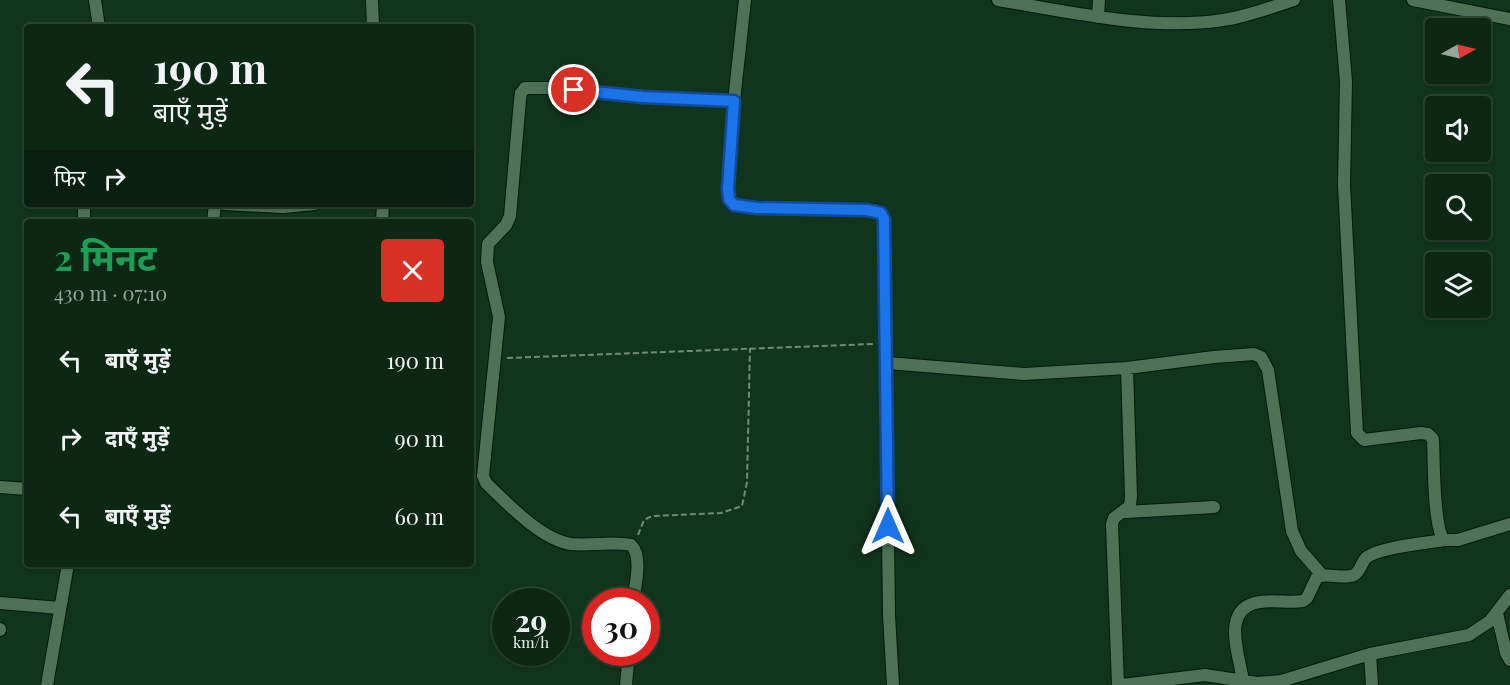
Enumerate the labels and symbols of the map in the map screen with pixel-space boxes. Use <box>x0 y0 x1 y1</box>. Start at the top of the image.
north arrow <box>1425 18 1491 84</box>
pin <box>548 64 599 115</box>
position arrow <box>856 494 920 558</box>
speed limit sign: 30 <box>582 588 660 666</box>

